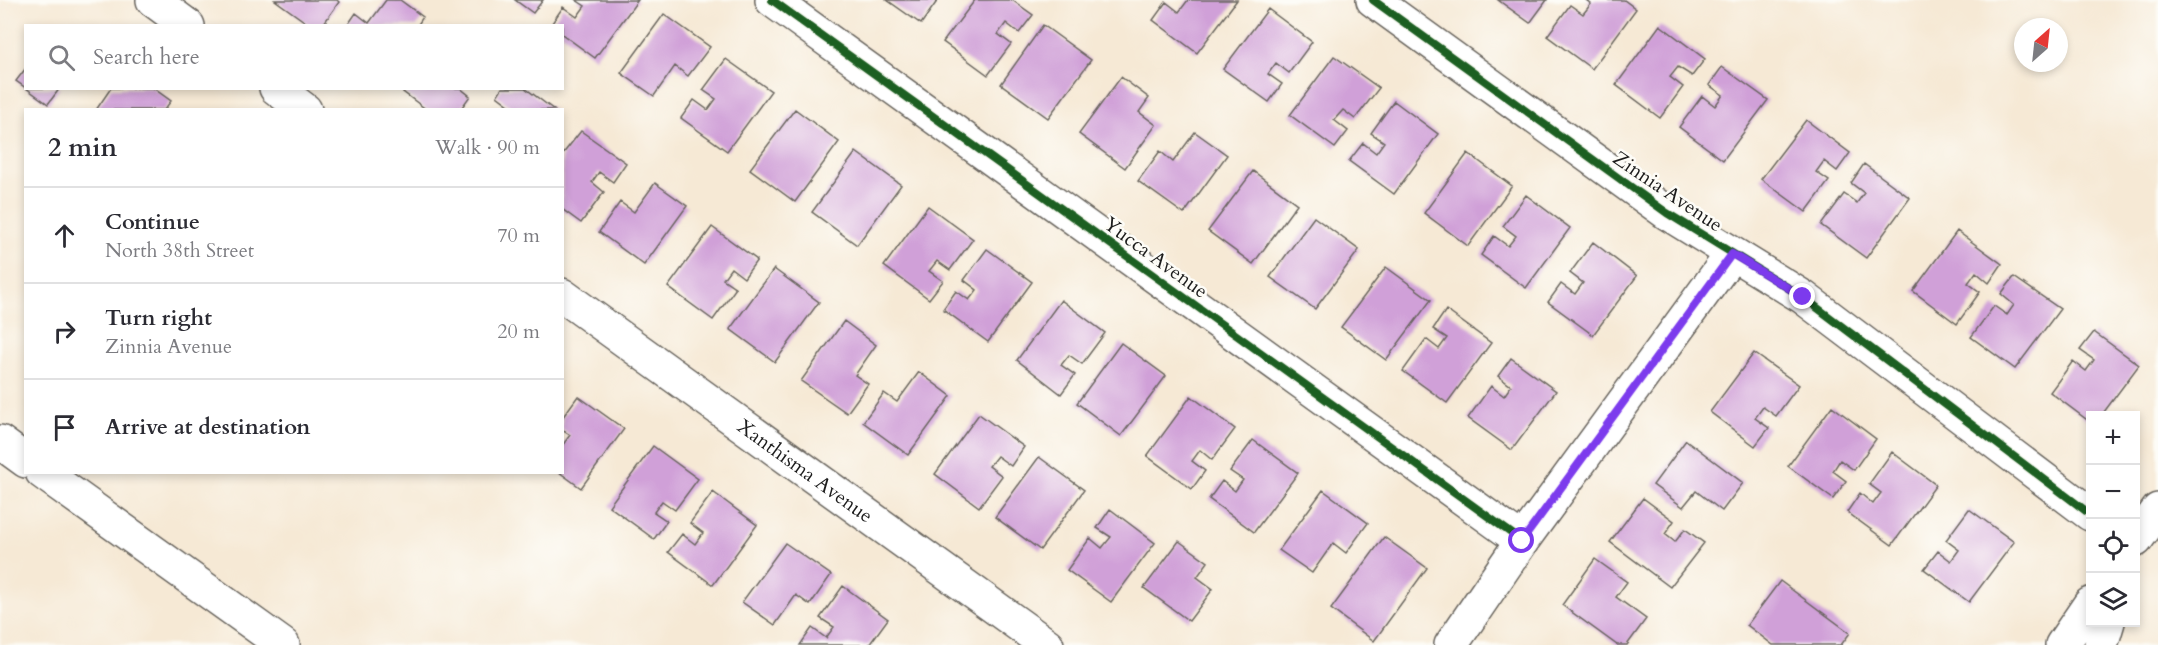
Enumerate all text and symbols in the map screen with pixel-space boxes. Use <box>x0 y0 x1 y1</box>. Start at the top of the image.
north arrow <box>2014 18 2068 72</box>
search box <box>24 24 564 90</box>
icon: search <box>45 41 78 74</box>
text: Search here <box>93 42 200 72</box>
text: 2 min <box>48 130 117 165</box>
text: Walk · 90 m <box>435 134 540 161</box>
street label: Zinnia Avenue <box>1607 145 1728 238</box>
text: Continue <box>105 207 200 237</box>
street label: Yucca Avenue <box>1098 210 1213 304</box>
icon: ahead <box>48 219 81 252</box>
text: 70 m <box>497 222 540 249</box>
text: North 38th Street <box>105 237 254 264</box>
route end <box>1789 283 1815 309</box>
text: Turn right <box>105 303 212 333</box>
icon: right <box>48 315 81 348</box>
text: 20 m <box>497 318 540 345</box>
text: Zinnia Avenue <box>105 333 232 360</box>
icon: arrive <box>48 411 81 444</box>
map controls <box>2086 411 2140 627</box>
button: + <box>2086 411 2140 465</box>
text: Arrive at destination <box>105 412 310 442</box>
street label: Xanthisma Avenue <box>732 413 878 529</box>
button: − <box>2086 465 2140 519</box>
button: locate <box>2086 519 2140 573</box>
route start <box>1508 527 1534 553</box>
button: layers <box>2086 573 2140 627</box>

